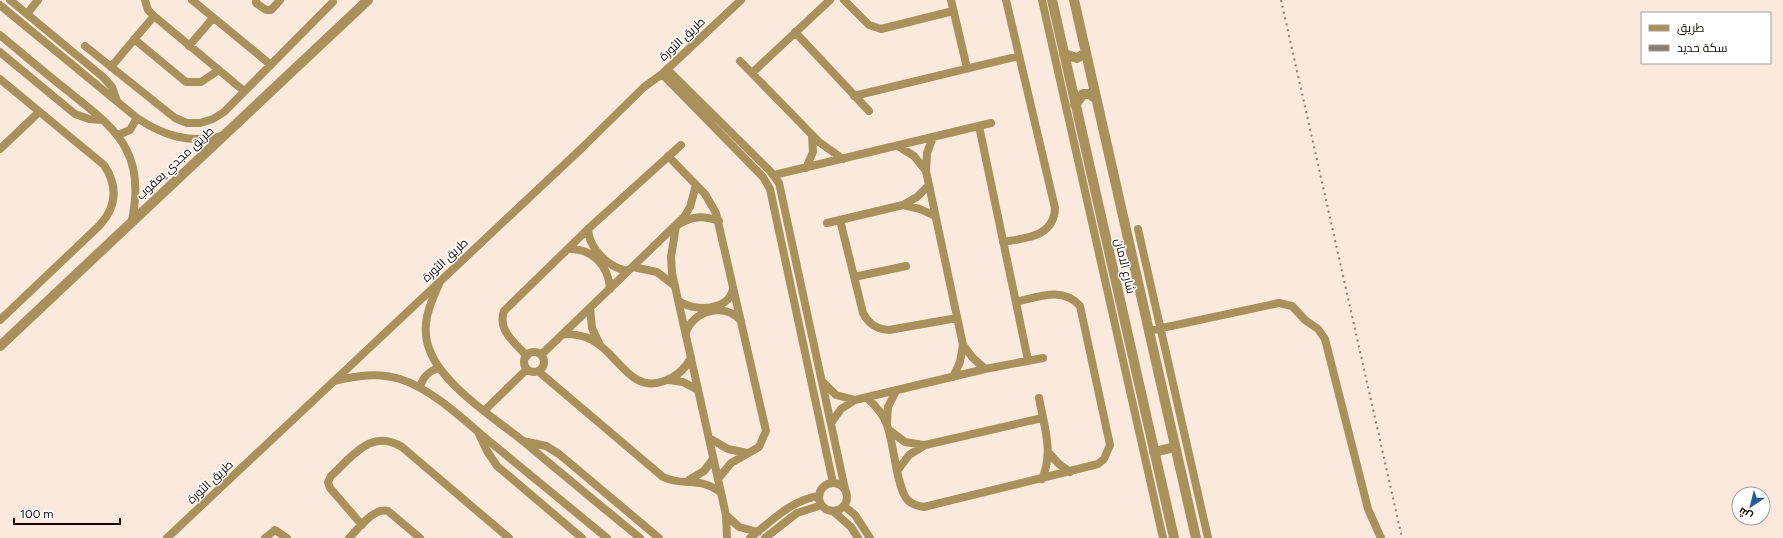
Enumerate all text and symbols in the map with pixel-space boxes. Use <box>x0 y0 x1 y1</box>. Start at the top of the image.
legend <box>1641 12 1771 64</box>
street label: طريق الثورة <box>656 14 708 64</box>
text: طريق <box>1677 21 1705 35</box>
text: سكة حديد <box>1677 41 1728 55</box>
street label: طريق مجدي يعقوب <box>134 124 219 205</box>
street label: طريق الثورة <box>419 235 471 285</box>
street label: شارع الامان <box>1111 237 1138 295</box>
street label: طريق الثورة <box>184 457 236 507</box>
north arrow <box>1731 486 1771 526</box>
scale bar <box>14 500 120 526</box>
text: ش <box>1736 504 1755 523</box>
text: 100 m <box>20 507 54 521</box>

